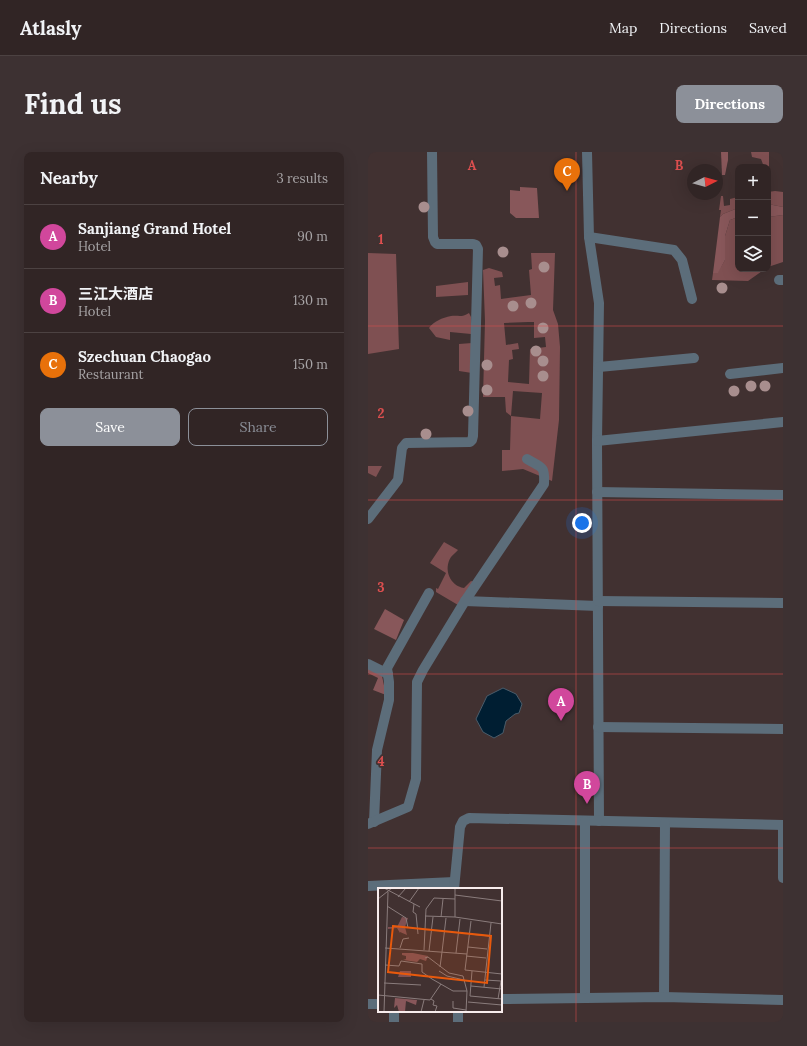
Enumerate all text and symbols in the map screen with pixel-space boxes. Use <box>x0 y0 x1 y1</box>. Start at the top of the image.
text: Atlasly <box>20 16 81 40</box>
text: Map <box>609 19 637 37</box>
text: Directions <box>659 19 727 37</box>
text: Saved <box>749 19 787 37</box>
button: Directions <box>676 85 783 123</box>
text: Find us <box>24 86 122 122</box>
text: A <box>468 157 477 174</box>
text: B <box>675 157 684 174</box>
pin: C <box>554 158 580 191</box>
north arrow <box>687 164 723 200</box>
map controls <box>735 164 771 272</box>
button: + <box>735 164 771 200</box>
text: Nearby <box>40 167 98 189</box>
text: 3 results <box>276 170 328 187</box>
button: − <box>735 200 771 236</box>
text: Sanjiang Grand Hotel <box>78 219 231 238</box>
text: A <box>49 228 57 245</box>
text: 90 m <box>297 228 328 245</box>
text: 1 <box>378 231 384 248</box>
button: layers <box>735 236 771 272</box>
text: Hotel <box>78 238 111 255</box>
text: 三江大酒店 <box>78 284 153 303</box>
text: B <box>49 292 57 309</box>
text: 130 m <box>293 292 328 309</box>
text: Hotel <box>78 303 111 320</box>
text: Szechuan Chaogao <box>78 347 211 366</box>
text: C <box>49 356 57 373</box>
text: 150 m <box>293 356 328 373</box>
text: Restaurant <box>78 366 144 383</box>
text: 2 <box>378 405 385 422</box>
button: Save <box>40 408 180 446</box>
button: Share <box>188 408 328 446</box>
your location <box>572 513 592 533</box>
text: 3 <box>377 579 385 596</box>
pin: A <box>548 688 574 721</box>
text: 4 <box>377 753 385 770</box>
pin: B <box>574 771 600 804</box>
inset map <box>378 888 502 1012</box>

